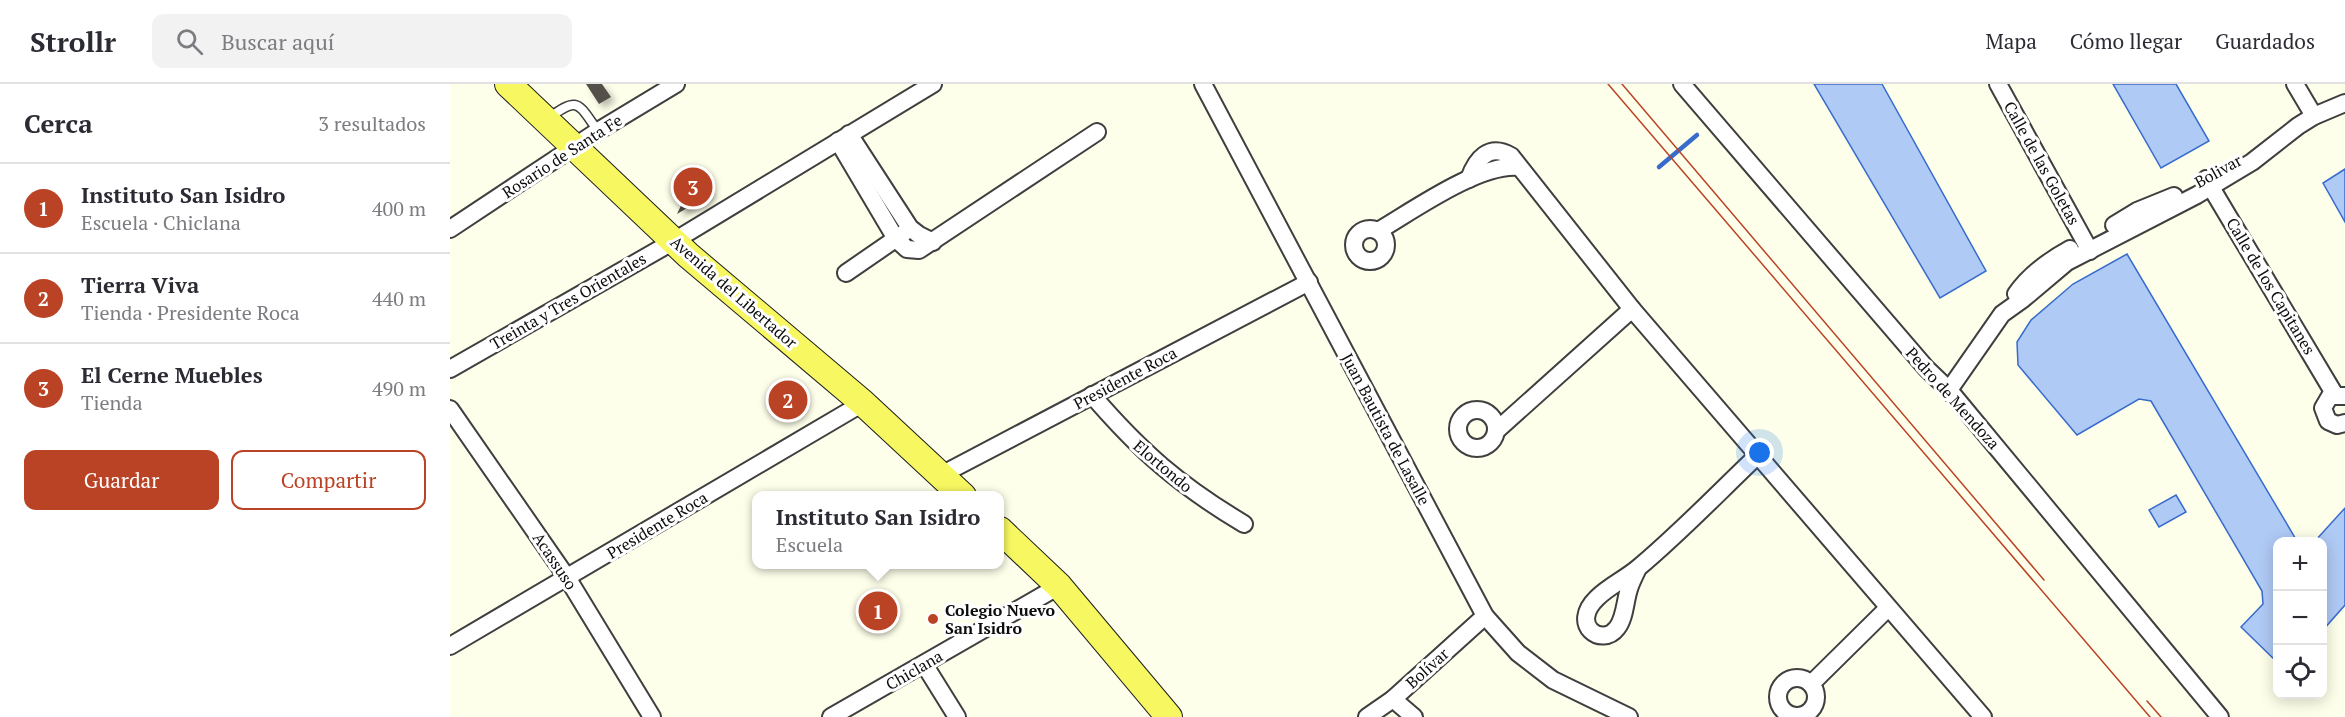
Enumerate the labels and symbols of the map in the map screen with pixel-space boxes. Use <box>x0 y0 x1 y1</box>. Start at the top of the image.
street label: Calle de las Goletas <box>1999 97 2085 229</box>
street label: Rosario de Santa Fe <box>498 109 626 203</box>
street label: Bolivar <box>2191 149 2246 193</box>
pin: 3 <box>674 164 712 210</box>
street label: Calle de los Capitanes <box>2221 213 2321 359</box>
street label: Avenida del Libertador <box>666 231 803 354</box>
street label: Treinta y Tres Orientales <box>486 247 650 355</box>
street label: Presidente Roca <box>1069 342 1181 414</box>
street label: Pedro de Mendoza <box>1901 342 2005 454</box>
street label: Juan Bautista de Lasalle <box>1337 349 1435 509</box>
pin: 2 <box>768 378 808 422</box>
street label: Elortondo <box>1129 435 1197 497</box>
your location <box>1745 438 1774 467</box>
street label: Presidente Roca <box>602 486 712 564</box>
street label: Acassuso <box>528 528 582 594</box>
pin: 1 <box>858 588 898 634</box>
place label: Colegio Nuevo San Isidro <box>945 599 1055 639</box>
marker: Colegio Nuevo San Isidro <box>926 612 940 626</box>
street label: Bolívar <box>1401 642 1454 693</box>
street label: Chiclana <box>881 645 947 695</box>

